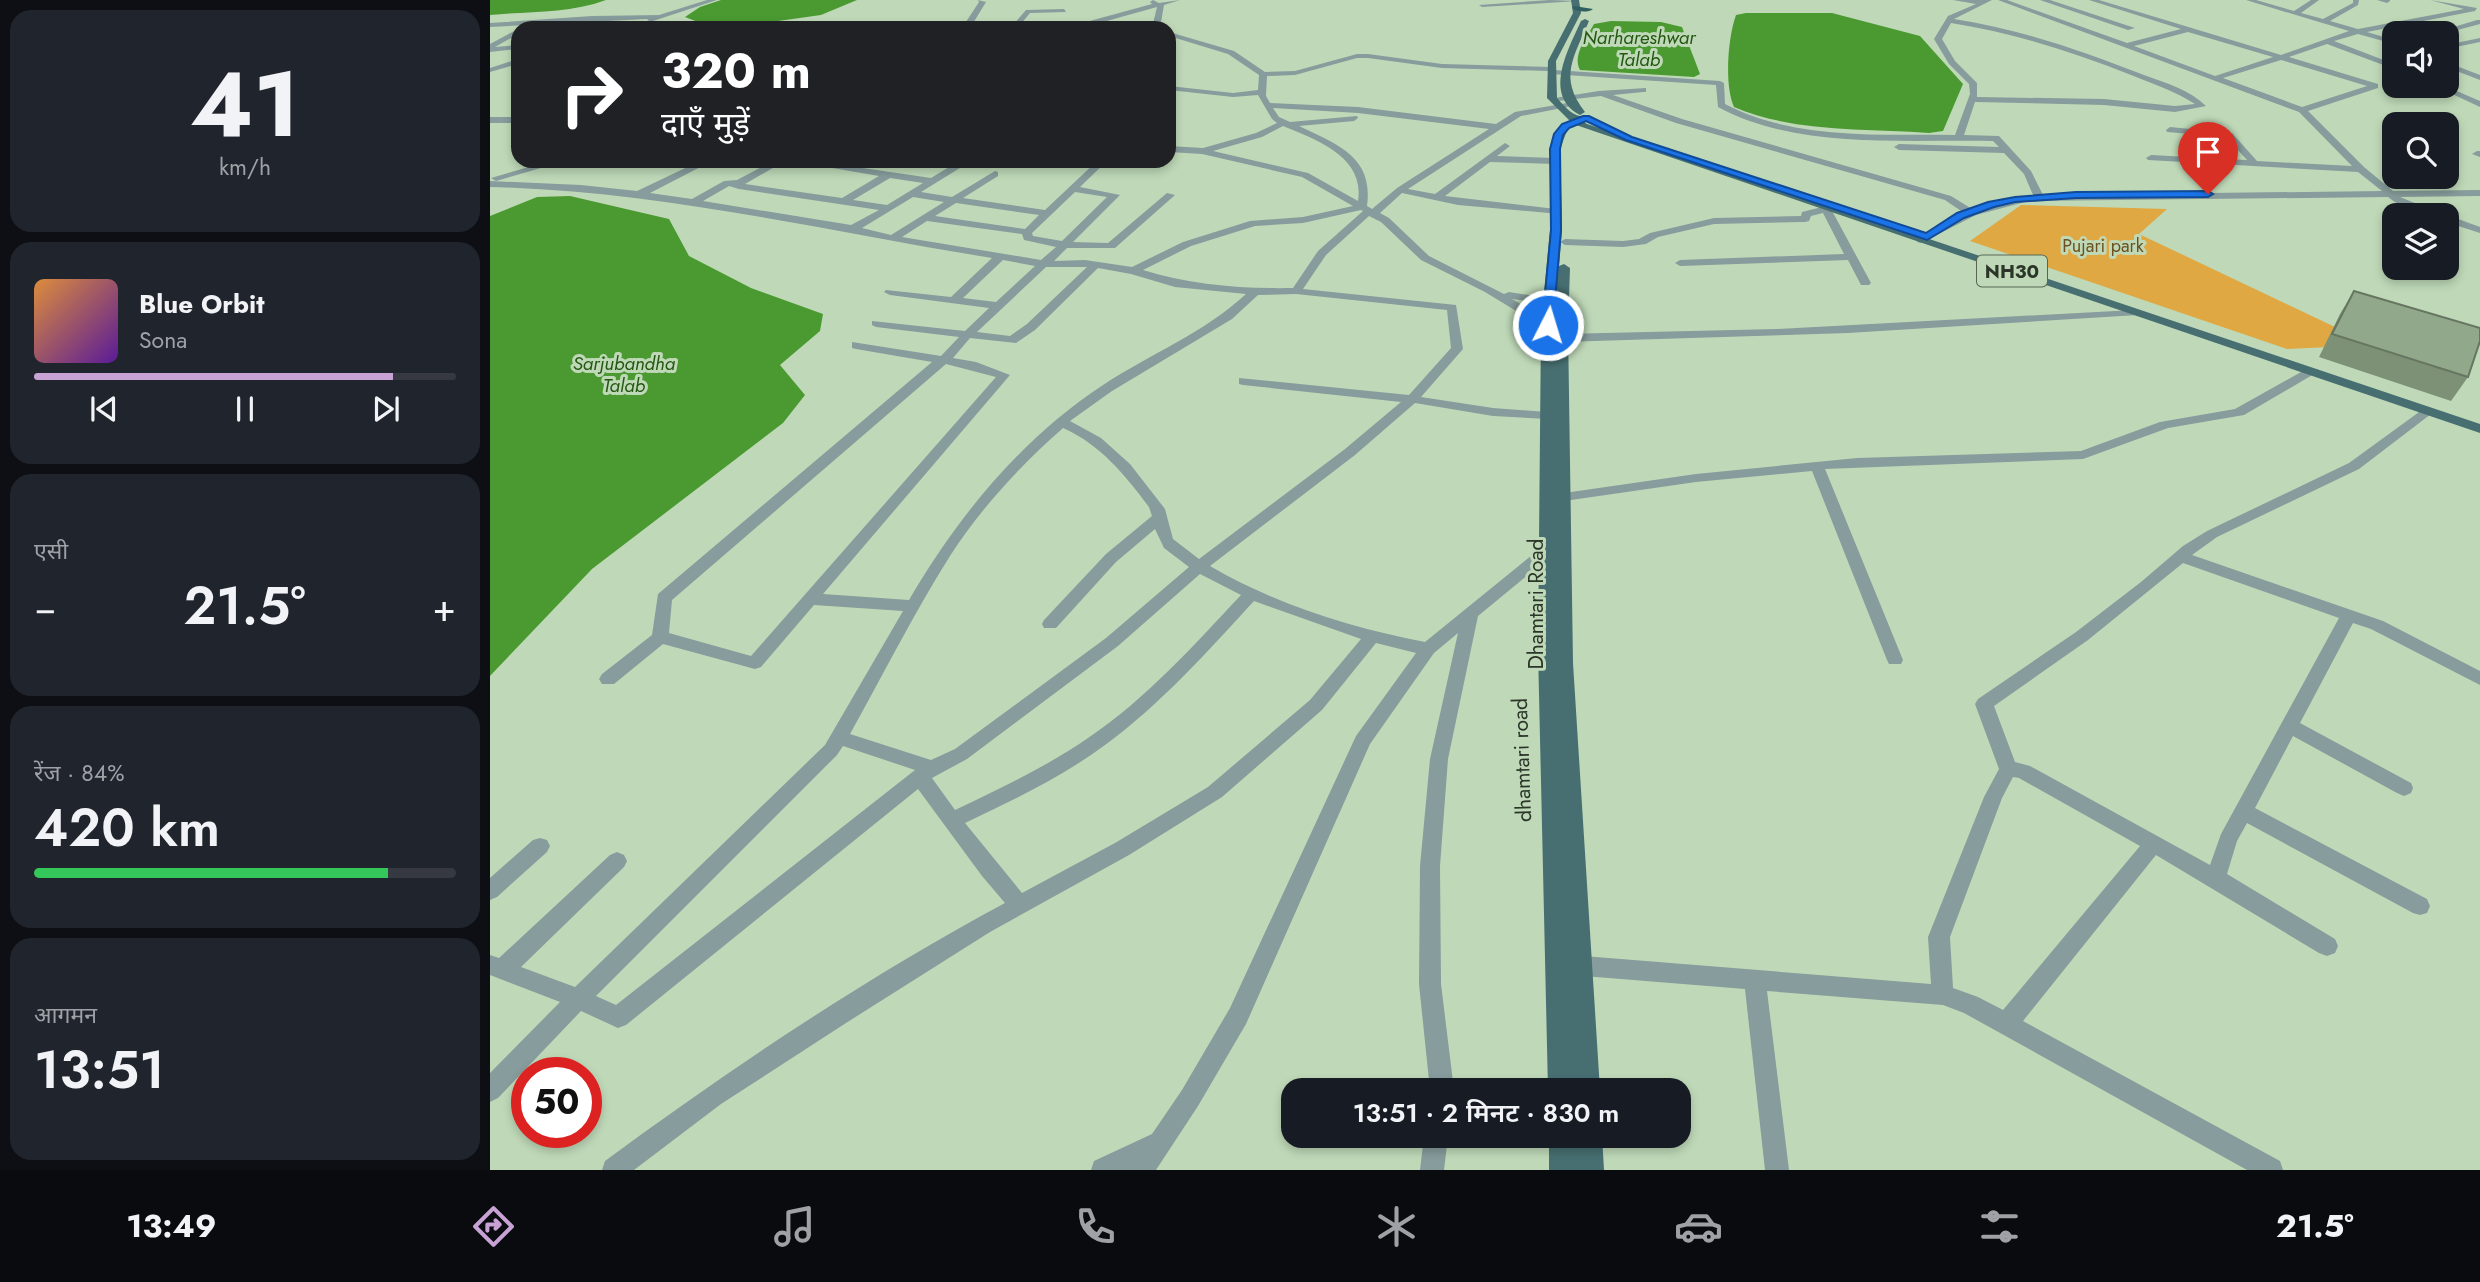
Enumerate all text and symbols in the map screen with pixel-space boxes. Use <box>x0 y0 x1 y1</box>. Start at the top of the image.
map controls <box>2382 21 2459 280</box>
button: sound <box>2382 21 2459 98</box>
water label: Narhareshwar Talab <box>1582 24 1697 73</box>
text: 320 m <box>661 36 811 106</box>
text: 41 <box>190 39 300 170</box>
icon: right <box>546 49 637 140</box>
text: दाएँ मुड़ें <box>661 101 750 147</box>
button: search <box>2382 112 2459 189</box>
pin <box>2178 122 2238 194</box>
icon: arrive <box>2189 133 2227 171</box>
text: km/h <box>219 150 271 184</box>
button: layers <box>2382 203 2459 280</box>
park label: Pujari park <box>2062 233 2144 259</box>
road number: NH30 <box>1977 256 2047 286</box>
text: Blue Orbit <box>139 285 264 323</box>
position arrow <box>1511 288 1585 362</box>
text: Sona <box>139 323 187 357</box>
water label: Sarjubandha Talab <box>573 350 676 399</box>
icon: previous <box>85 390 123 428</box>
icon: pause <box>226 390 264 428</box>
icon: next <box>367 390 405 428</box>
text: एसी <box>34 534 68 568</box>
street label: Dhamtari Road <box>1521 538 1551 670</box>
text: 21.5° <box>184 568 306 644</box>
text: − <box>34 580 56 635</box>
text: + <box>433 580 456 635</box>
street label: dhamtari road <box>1505 698 1539 822</box>
text: रेंज · 84% <box>34 756 124 790</box>
text: 420 km <box>34 790 220 866</box>
text: आगमन <box>34 998 97 1032</box>
text: 13:51 <box>34 1032 165 1108</box>
speed limit sign: 50 <box>511 1057 602 1148</box>
text: 13:51 · 2 मिनट · 830 m <box>1353 1094 1619 1132</box>
icon: directions <box>469 1202 518 1251</box>
icon: music <box>770 1202 819 1251</box>
icon: phone <box>1071 1202 1120 1251</box>
icon: climate <box>1372 1202 1421 1251</box>
icon: car <box>1674 1202 1723 1251</box>
icon: filters <box>1975 1202 2024 1251</box>
text: 13:49 <box>126 1203 216 1249</box>
text: 21.5° <box>2276 1203 2354 1249</box>

